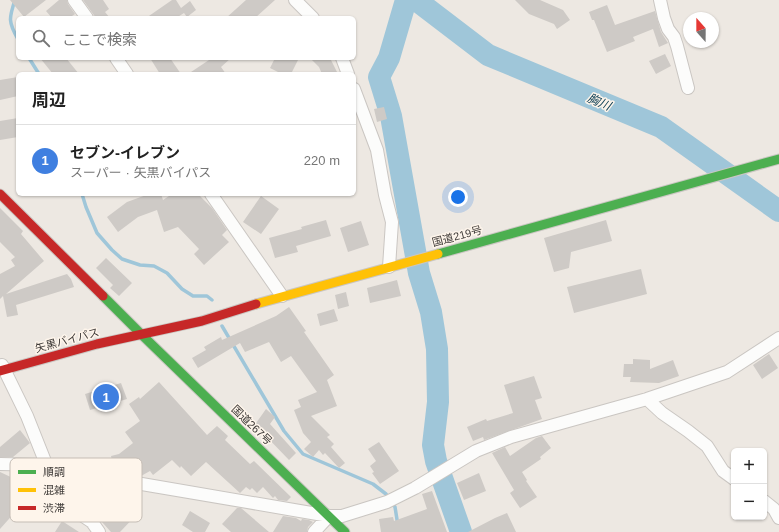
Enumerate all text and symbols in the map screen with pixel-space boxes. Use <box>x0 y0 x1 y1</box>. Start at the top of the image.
north arrow <box>683 12 719 48</box>
search box <box>16 16 356 60</box>
icon: search <box>30 27 52 49</box>
text: ここで検索 <box>62 31 137 48</box>
text: 周辺 <box>32 91 66 110</box>
water label: 胸川 <box>585 91 615 114</box>
text: セブン-イレブン <box>70 144 180 161</box>
text: 1 <box>41 153 49 168</box>
text: 220 m <box>304 153 340 168</box>
text: スーパー · 矢黒バイパス <box>70 165 211 180</box>
your location <box>448 187 468 207</box>
street label: 国道219号 <box>431 224 483 248</box>
street label: 矢黒バイパス <box>34 326 100 354</box>
pin: 1 <box>93 382 119 412</box>
street label: 国道267号 <box>229 403 275 447</box>
map controls <box>731 448 767 520</box>
button: + <box>731 448 767 484</box>
legend <box>10 458 142 522</box>
text: 順調 <box>43 466 65 478</box>
text: 混雑 <box>43 484 65 496</box>
button: − <box>731 484 767 520</box>
text: 渋滞 <box>43 502 65 514</box>

